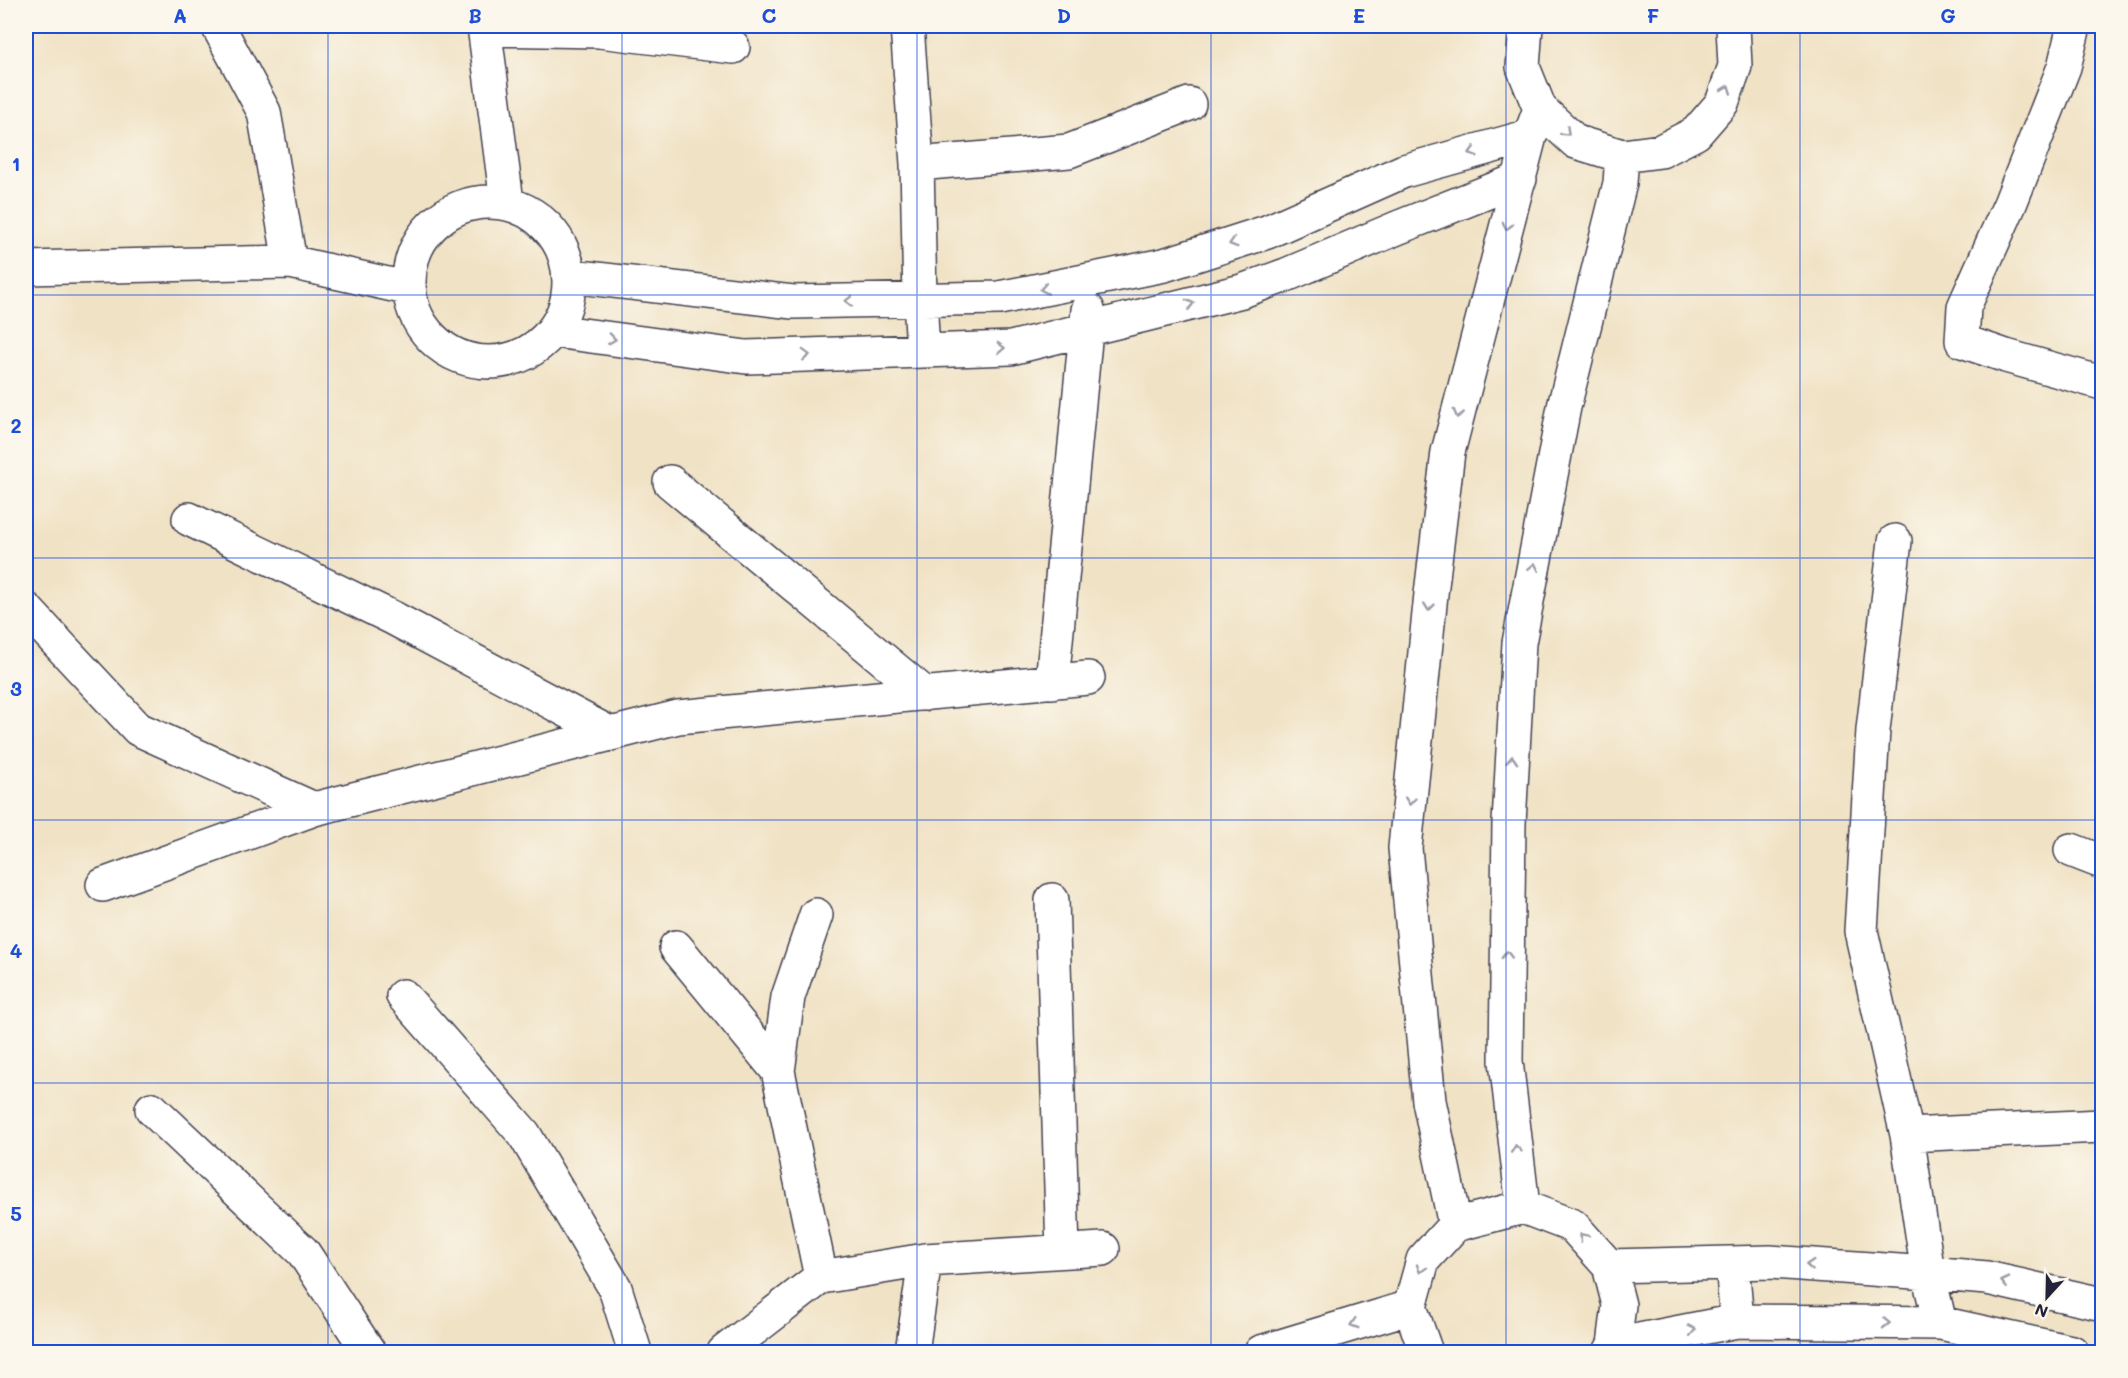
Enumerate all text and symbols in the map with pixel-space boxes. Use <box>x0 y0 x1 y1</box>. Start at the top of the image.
text: A <box>173 2 187 28</box>
text: B <box>468 2 482 28</box>
text: C <box>762 2 777 28</box>
text: D <box>1057 2 1071 28</box>
text: E <box>1353 2 1365 28</box>
text: F <box>1647 2 1660 28</box>
text: G <box>1940 2 1956 28</box>
one-way arrow <box>1719 84 1732 95</box>
one-way arrow <box>1559 125 1570 136</box>
one-way arrow <box>1469 145 1479 157</box>
text: 1 <box>12 150 20 176</box>
one-way arrow <box>1502 220 1515 230</box>
one-way arrow <box>1228 236 1239 248</box>
one-way arrow <box>1039 282 1049 295</box>
one-way arrow <box>845 294 854 307</box>
one-way arrow <box>1185 298 1195 311</box>
one-way arrow <box>608 332 617 345</box>
one-way arrow <box>996 342 1005 354</box>
one-way arrow <box>801 349 810 361</box>
one-way arrow <box>1453 408 1465 419</box>
text: 2 <box>10 412 22 438</box>
one-way arrow <box>1527 562 1540 572</box>
one-way arrow <box>1424 602 1436 611</box>
text: 3 <box>10 675 22 701</box>
one-way arrow <box>1506 755 1519 764</box>
one-way arrow <box>1404 796 1417 805</box>
text: 4 <box>10 937 23 963</box>
one-way arrow <box>1501 950 1513 959</box>
one-way arrow <box>1511 1145 1523 1154</box>
text: 5 <box>10 1200 22 1226</box>
one-way arrow <box>1579 1233 1590 1244</box>
one-way arrow <box>1806 1259 1815 1272</box>
one-way arrow <box>1416 1263 1428 1274</box>
north arrow <box>2017 1267 2077 1327</box>
one-way arrow <box>2000 1276 2010 1289</box>
text: N <box>2032 1299 2051 1323</box>
one-way arrow <box>1881 1316 1890 1329</box>
one-way arrow <box>1349 1317 1360 1329</box>
one-way arrow <box>1686 1324 1696 1337</box>

